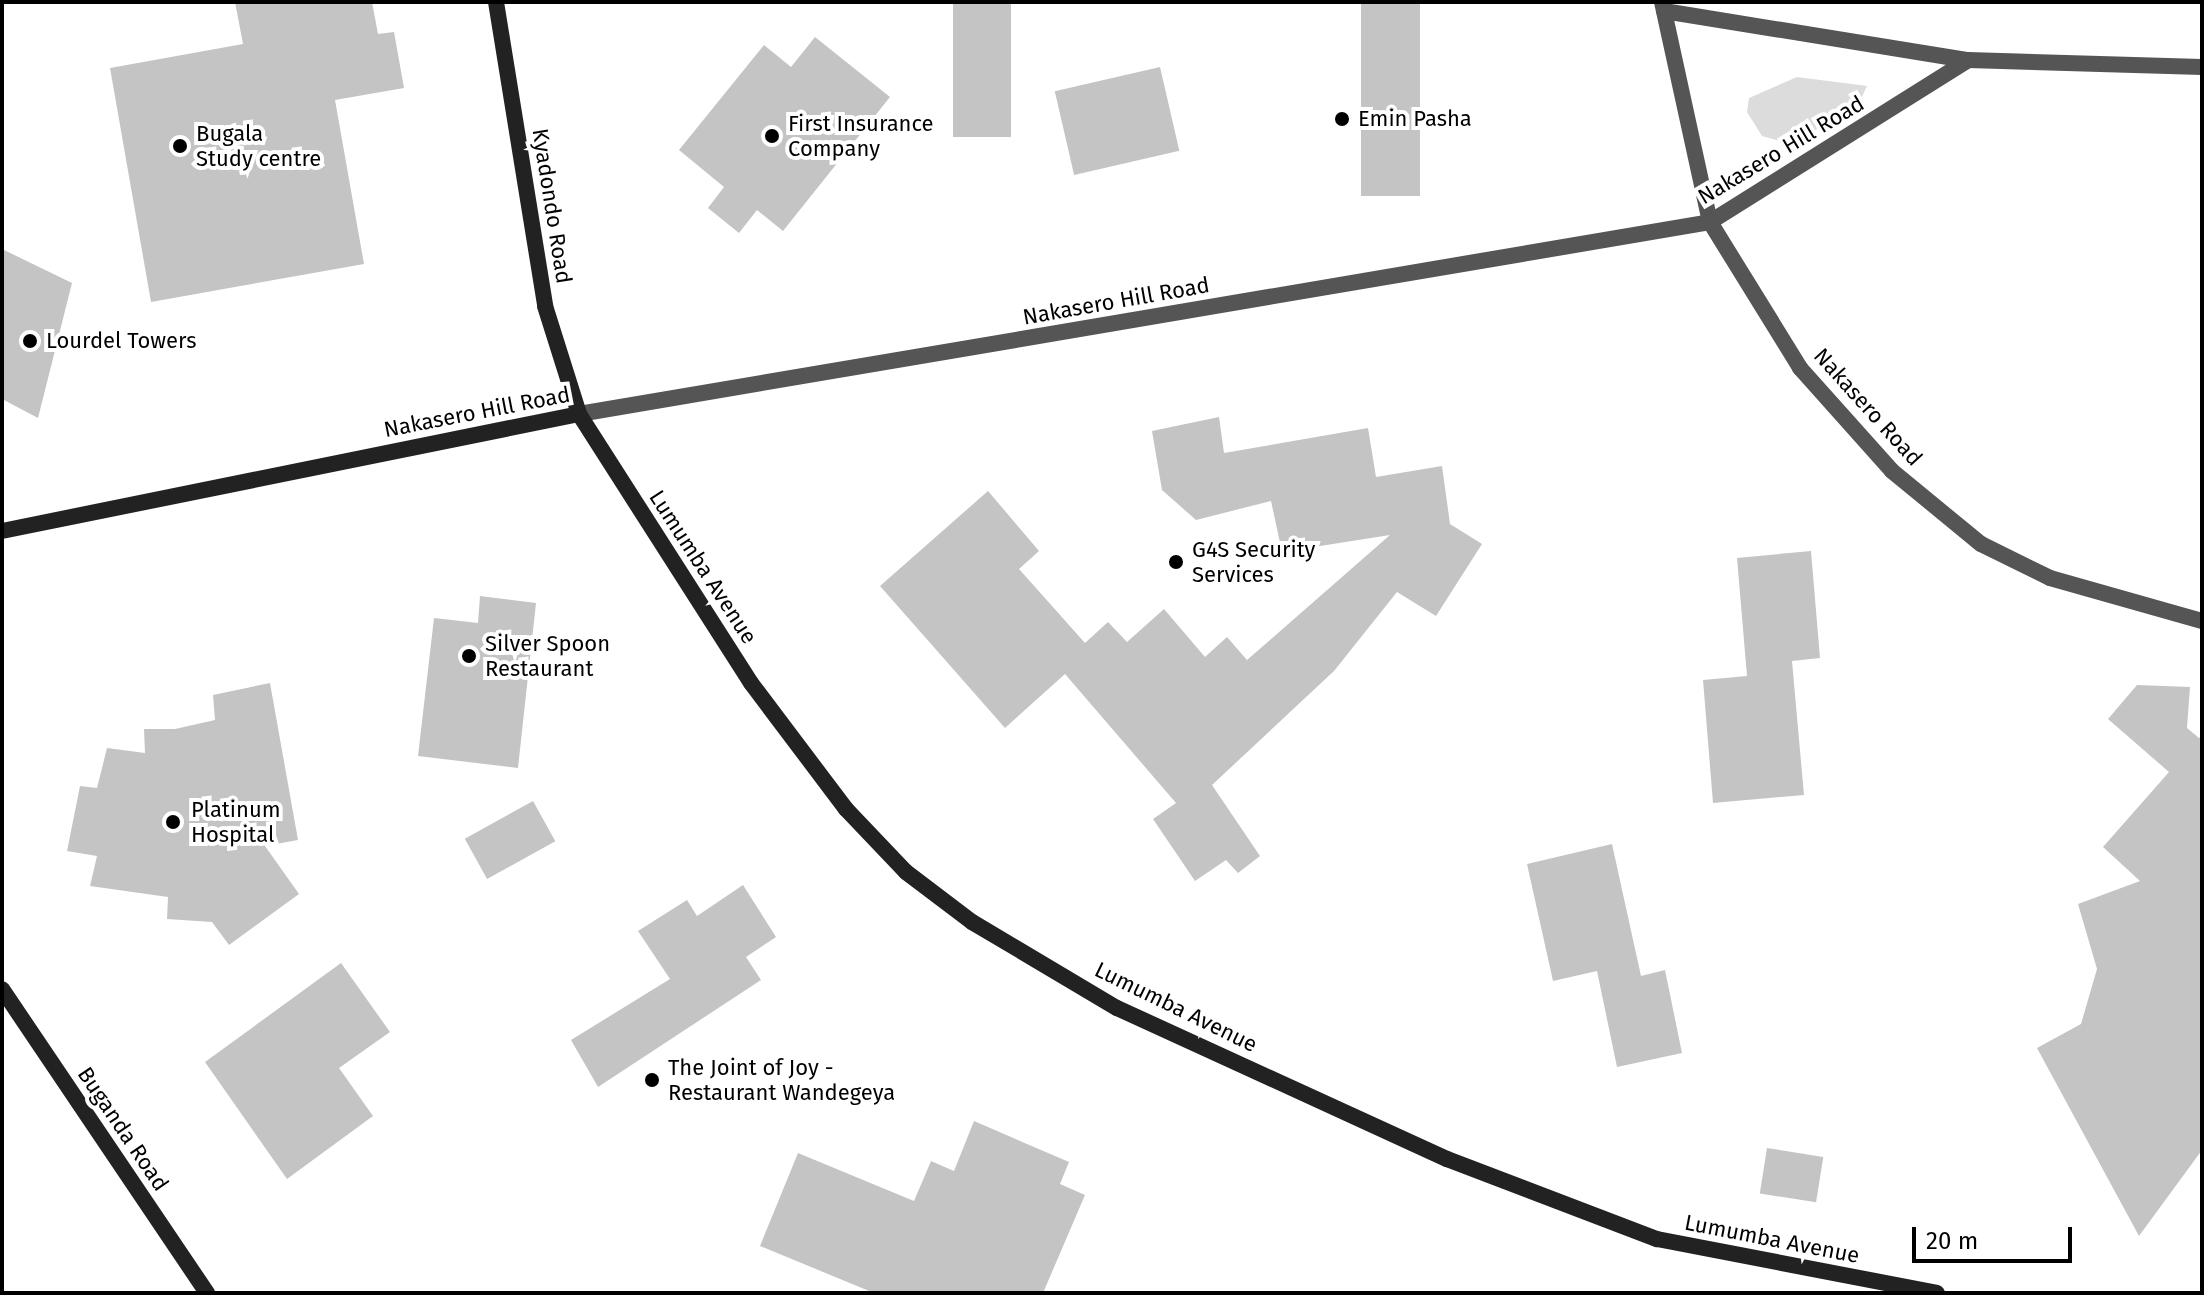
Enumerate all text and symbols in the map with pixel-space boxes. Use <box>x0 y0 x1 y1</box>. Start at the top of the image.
street label: Nakasero Hill Road <box>1693 90 1869 210</box>
place label: Emin Pasha <box>1358 106 1472 132</box>
place label: First Insurance Company <box>788 110 934 162</box>
marker: Emin Pasha <box>1333 110 1351 128</box>
place label: Bugala Study centre <box>196 120 321 172</box>
street label: Kyadondo Road <box>527 127 577 285</box>
marker: First Insurance Company <box>763 127 781 145</box>
marker: Bugala Study centre <box>171 137 189 155</box>
street label: Nakasero Hill Road <box>1021 272 1211 330</box>
place label: Lourdel Towers <box>46 328 197 354</box>
marker: Lourdel Towers <box>21 332 39 350</box>
street label: Nakasero Road <box>1808 343 1928 471</box>
street label: Nakasero Hill Road <box>382 381 572 443</box>
street label: Lumumba Avenue <box>644 485 762 649</box>
place label: G4S Security Services <box>1192 536 1315 588</box>
marker: G4S Security Services <box>1167 553 1185 571</box>
place label: Silver Spoon Restaurant <box>485 630 610 682</box>
marker: Silver Spoon Restaurant <box>460 647 478 665</box>
place label: Platinum Hospital <box>191 796 281 848</box>
marker: Platinum Hospital <box>162 811 184 833</box>
street label: Lumumba Avenue <box>1090 956 1262 1058</box>
place label: The Joint of Joy - Restaurant Wandegeya <box>668 1054 895 1106</box>
street label: Buganda Road <box>72 1062 174 1196</box>
marker: The Joint of Joy - Restaurant Wandegeya <box>643 1071 661 1089</box>
street label: Lumumba Avenue <box>1682 1209 1862 1269</box>
scale bar <box>1916 1211 2076 1261</box>
text: 20 m <box>1926 1227 1978 1255</box>

